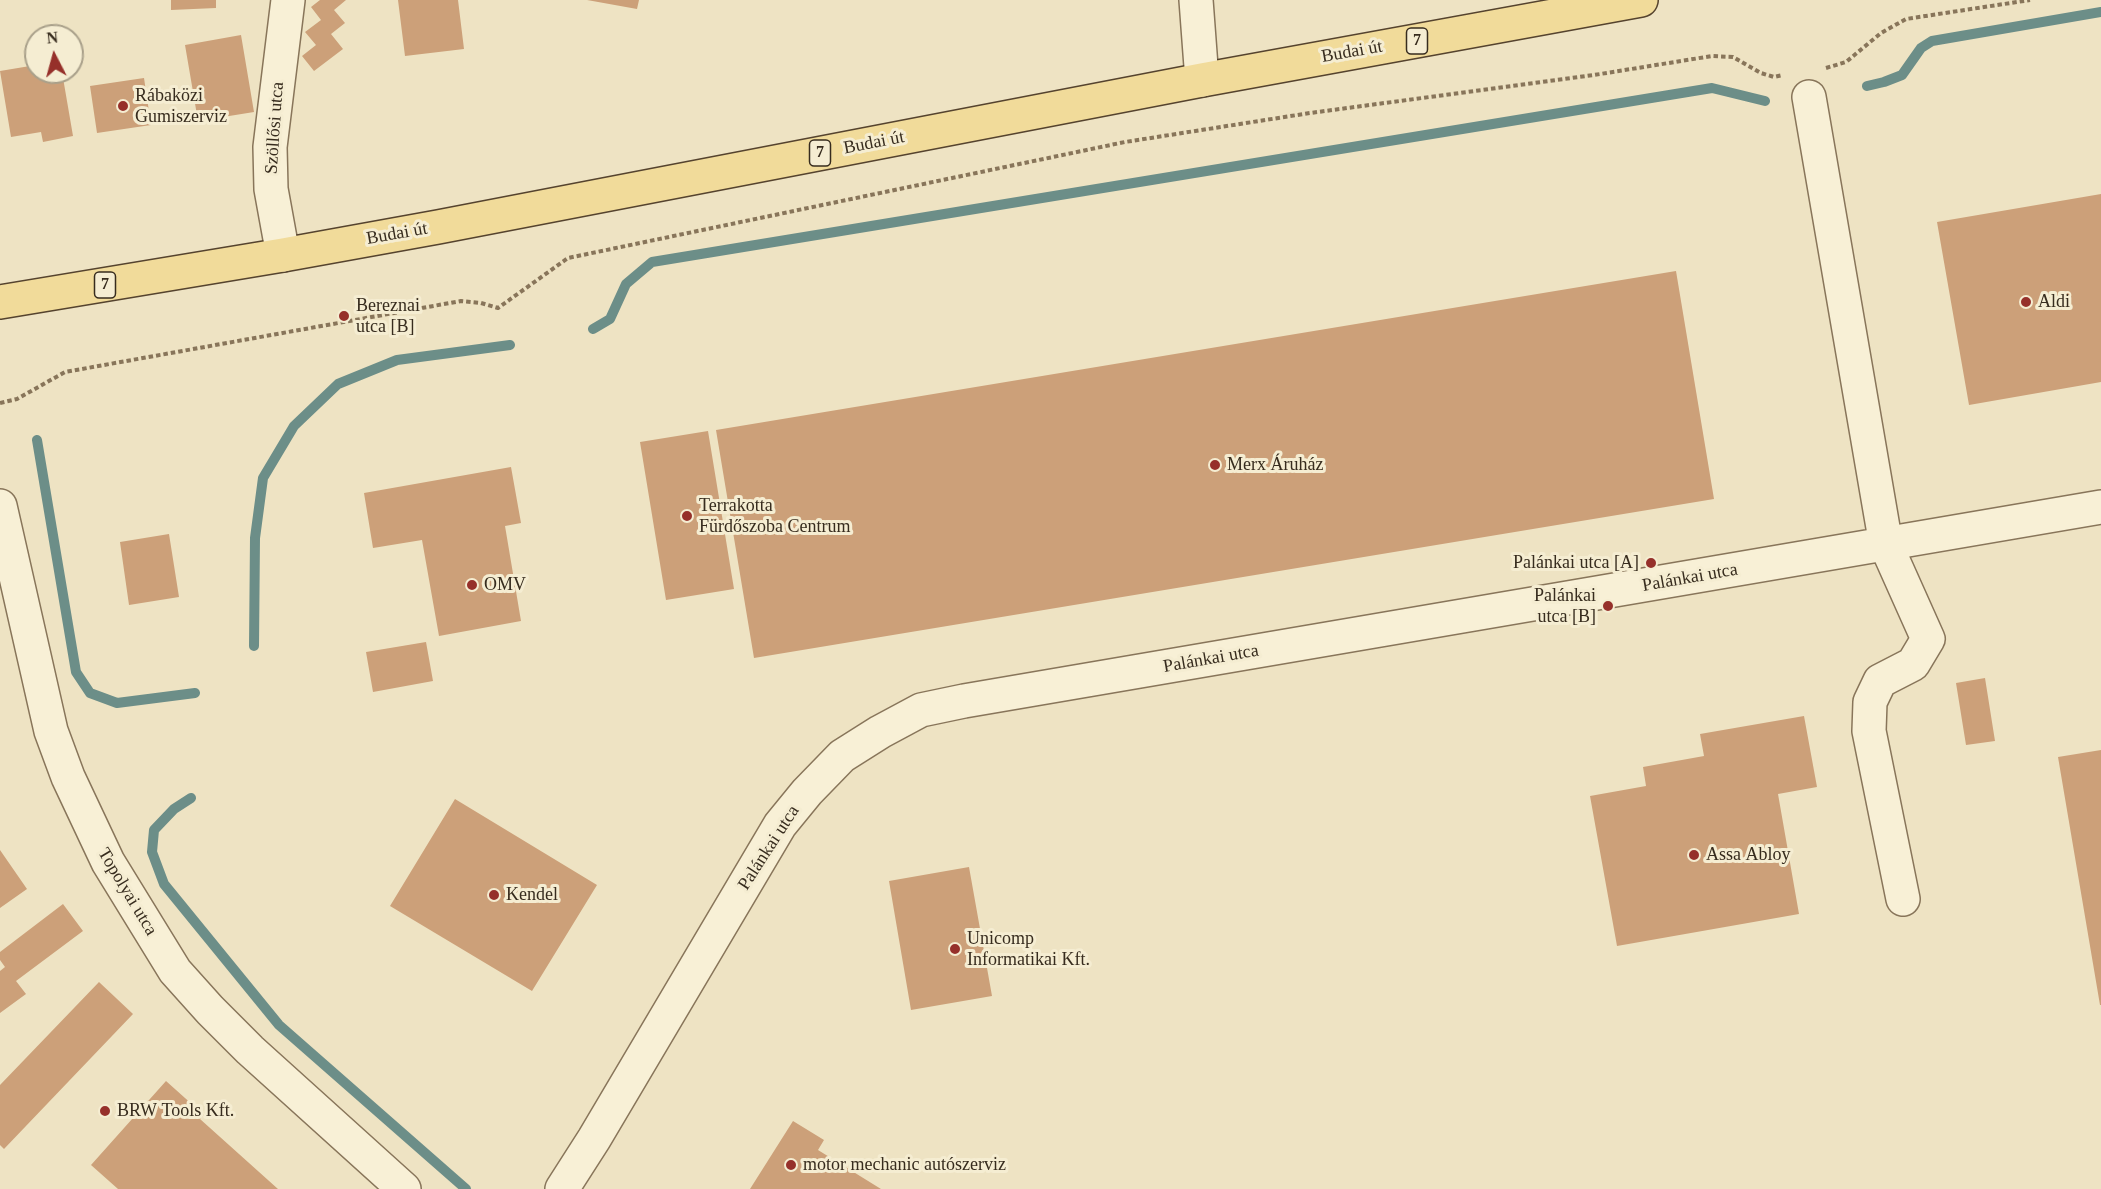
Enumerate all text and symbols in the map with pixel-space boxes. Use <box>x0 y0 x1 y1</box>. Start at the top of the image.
north arrow <box>24 24 84 84</box>
road number: 7 <box>1406 28 1428 54</box>
text: N <box>46 29 59 47</box>
street label: Budai út <box>1320 36 1384 68</box>
street label: Szöllősi utca <box>261 81 289 175</box>
place label: Rábaközi Gumiszerviz <box>135 85 227 128</box>
marker: Rábaközi Gumiszerviz <box>116 99 130 113</box>
street label: Budai út <box>842 127 906 159</box>
road number: 7 <box>810 140 830 166</box>
street label: Budai út <box>365 218 429 250</box>
road number: 7 <box>94 272 116 298</box>
place label: Aldi <box>2038 291 2070 313</box>
place label: Bereznai utca [B] <box>356 295 420 338</box>
marker: Aldi <box>2019 295 2033 309</box>
marker: Bereznai utca [B] <box>337 309 351 323</box>
place label: Merx Áruház <box>1227 454 1323 476</box>
marker: Merx Áruház <box>1208 458 1222 472</box>
place label: Terrakotta Fürdőszoba Centrum <box>699 495 850 538</box>
marker: Terrakotta Fürdőszoba Centrum <box>680 509 694 523</box>
place label: Palánkai utca [A] <box>1513 552 1639 574</box>
marker: Palánkai utca [A] <box>1644 556 1658 570</box>
street label: Palánkai utca <box>1641 559 1739 597</box>
place label: OMV <box>484 574 526 596</box>
marker: OMV <box>465 578 479 592</box>
place label: Palánkai utca [B] <box>1534 585 1596 628</box>
marker: Palánkai utca [B] <box>1601 599 1615 613</box>
street label: Palánkai utca <box>1162 640 1260 678</box>
street label: Palánkai utca <box>734 802 804 894</box>
street label: Topolyai utca <box>92 844 162 940</box>
place label: Assa Abloy <box>1706 844 1790 866</box>
marker: Assa Abloy <box>1687 848 1701 862</box>
place label: Kendel <box>506 884 558 906</box>
marker: Kendel <box>487 888 501 902</box>
place label: Unicomp Informatikai Kft. <box>967 928 1090 970</box>
marker: Unicomp Informatikai Kft. <box>948 942 962 956</box>
place label: BRW Tools Kft. <box>117 1100 234 1122</box>
marker: BRW Tools Kft. <box>98 1104 112 1118</box>
place label: motor mechanic autószerviz <box>803 1154 1006 1176</box>
marker: motor mechanic autószerviz <box>784 1158 798 1172</box>

